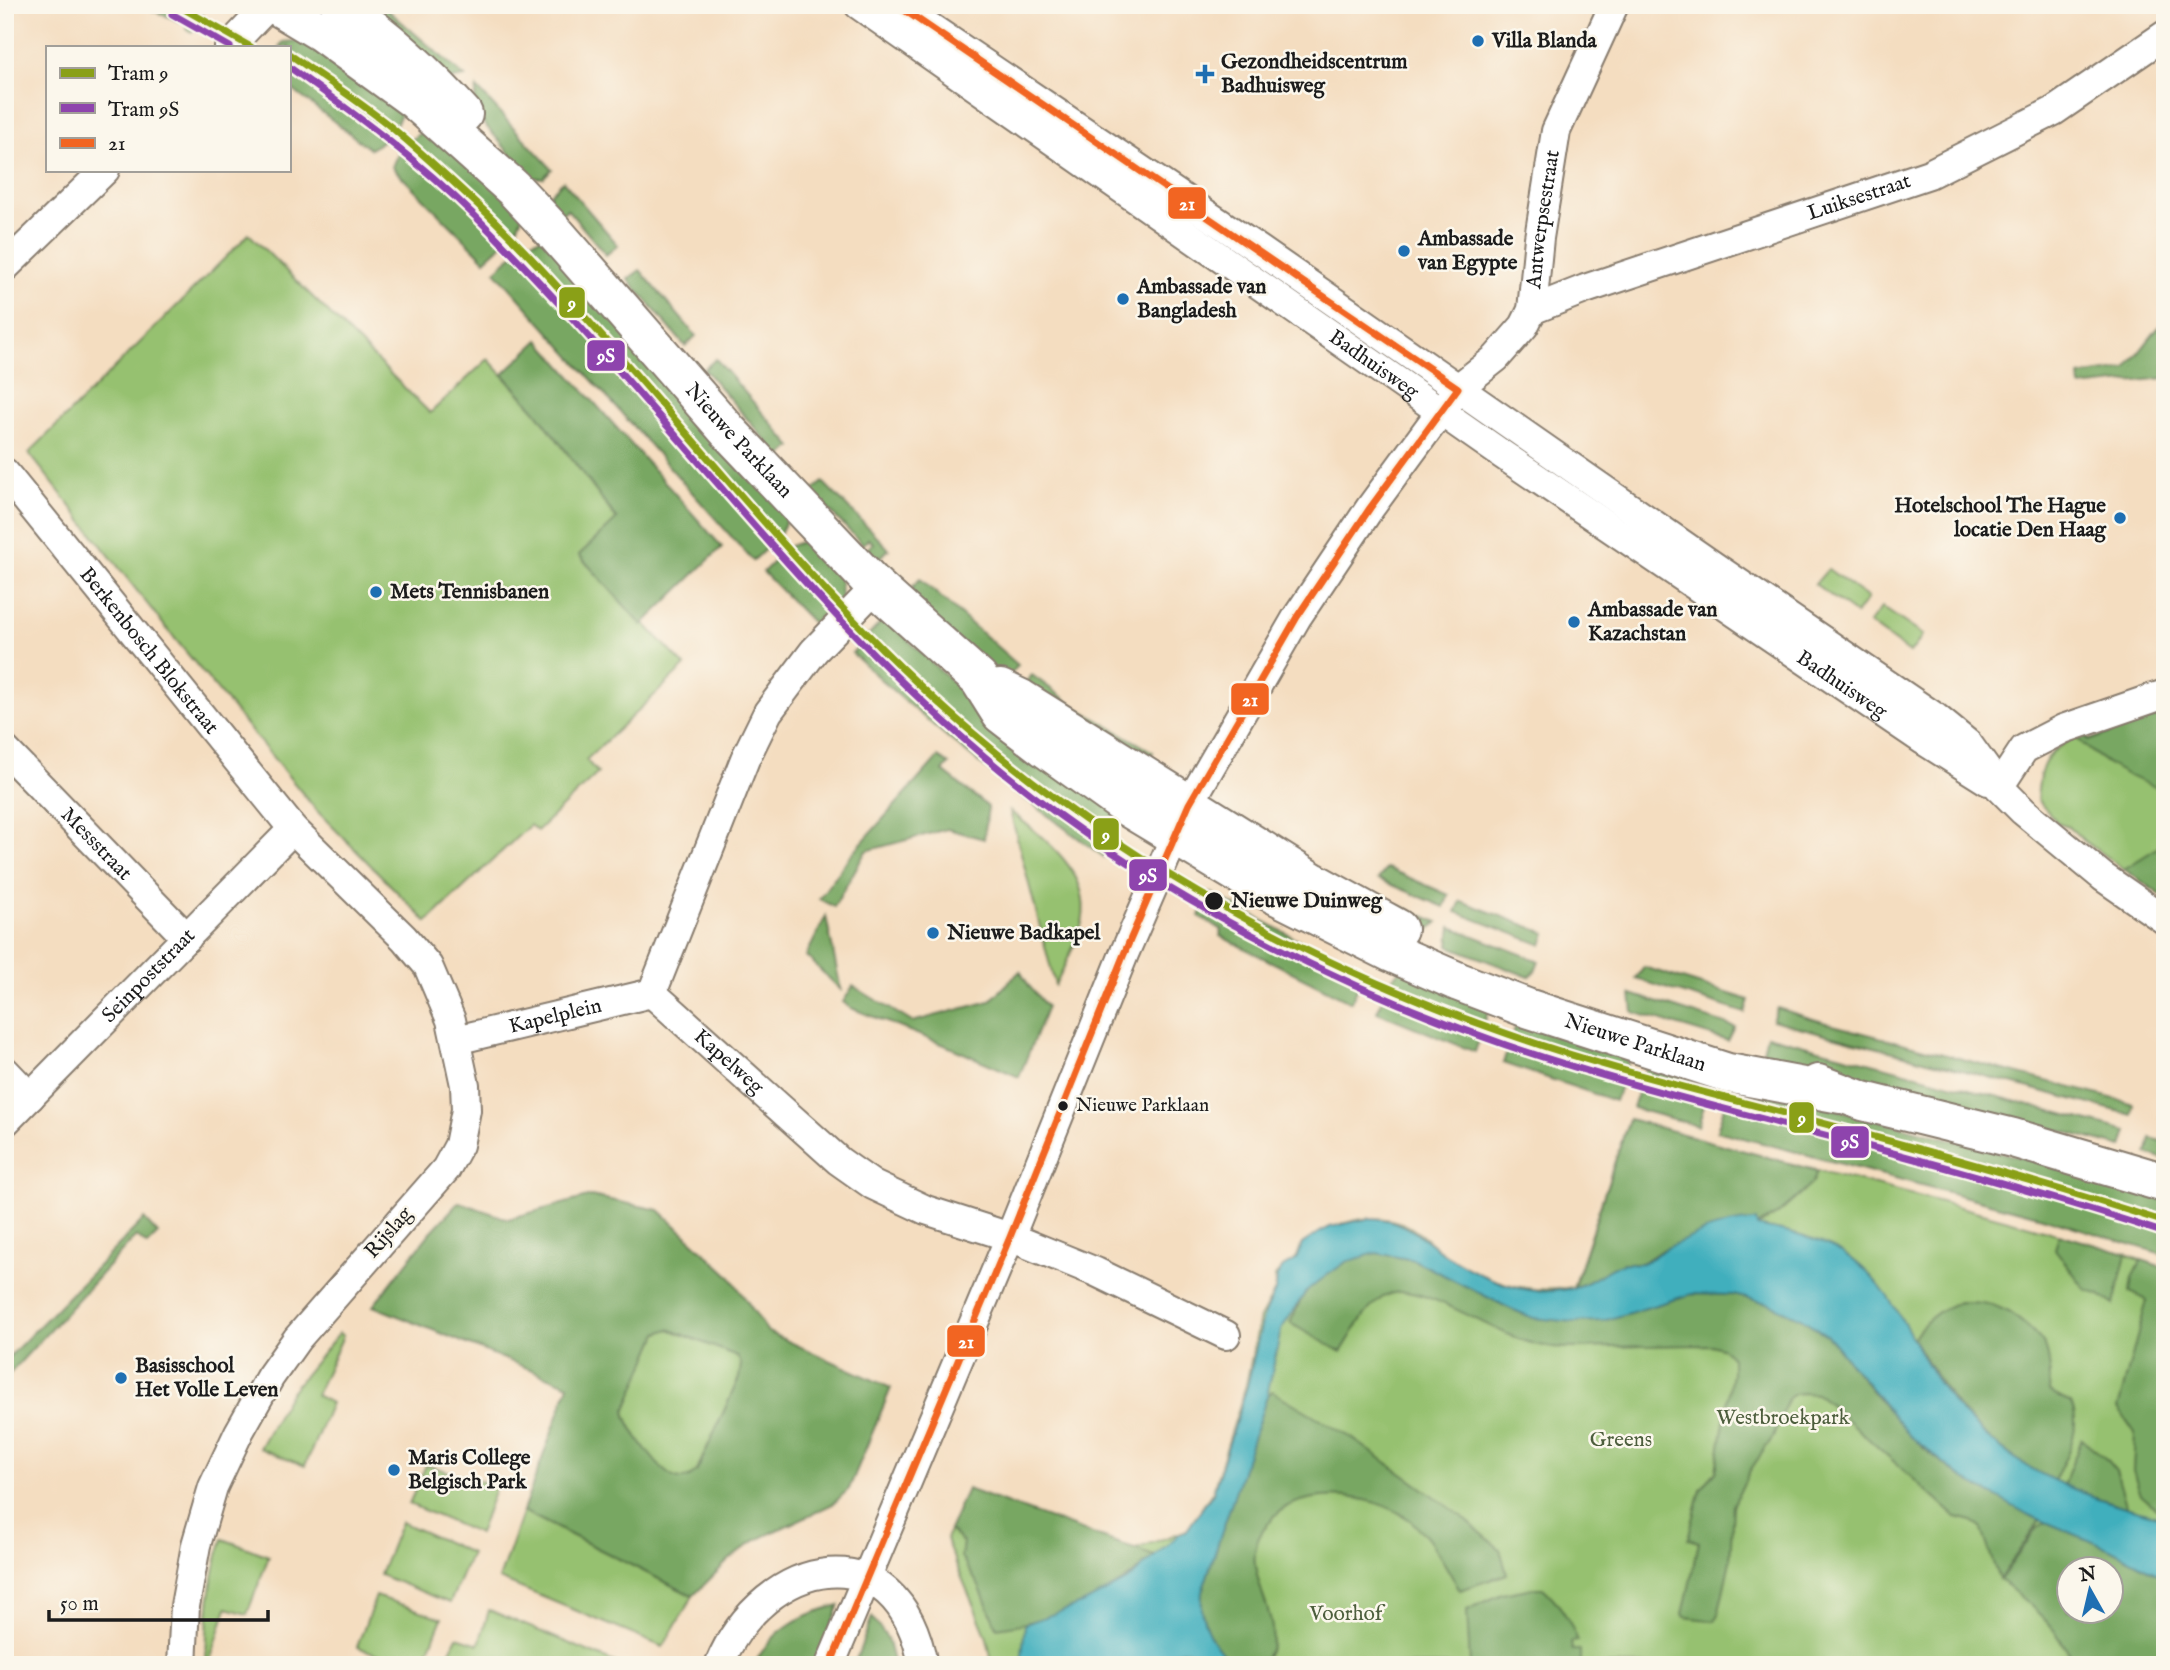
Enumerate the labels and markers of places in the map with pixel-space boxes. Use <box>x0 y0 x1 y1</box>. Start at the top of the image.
place label: Villa Blanda <box>1491 28 1598 55</box>
marker: Villa Blanda <box>1470 33 1486 49</box>
place label: Gezondheidscentrum Badhuisweg <box>1221 49 1408 100</box>
marker: Gezondheidscentrum Badhuisweg <box>1195 64 1215 84</box>
place label: Ambassade van Egypte <box>1417 226 1518 277</box>
marker: Ambassade van Egypte <box>1396 243 1412 259</box>
place label: Ambassade van Bangladesh <box>1136 274 1266 325</box>
marker: Ambassade van Bangladesh <box>1115 291 1131 307</box>
place label: Hotelschool The Hague locatie Den Haag <box>1894 493 2107 544</box>
marker: Hotelschool The Hague locatie Den Haag <box>2112 510 2128 526</box>
place label: Mets Tennisbanen <box>390 579 549 606</box>
marker: Mets Tennisbanen <box>368 584 384 600</box>
place label: Ambassade van Kazachstan <box>1587 597 1717 648</box>
marker: Ambassade van Kazachstan <box>1566 614 1582 630</box>
place label: Nieuwe Duinweg <box>1230 888 1383 915</box>
marker: Nieuwe Duinweg <box>1203 890 1225 912</box>
place label: Nieuwe Badkapel <box>946 920 1101 947</box>
marker: Nieuwe Badkapel <box>925 925 941 941</box>
place label: Nieuwe Parklaan <box>1076 1094 1209 1118</box>
marker: Nieuwe Parklaan <box>1056 1099 1070 1113</box>
place label: Basisschool Het Volle Leven <box>135 1353 278 1404</box>
marker: Basisschool Het Volle Leven <box>113 1370 129 1386</box>
place label: Maris College Belgisch Park <box>408 1445 531 1496</box>
marker: Maris College Belgisch Park <box>386 1462 402 1478</box>

